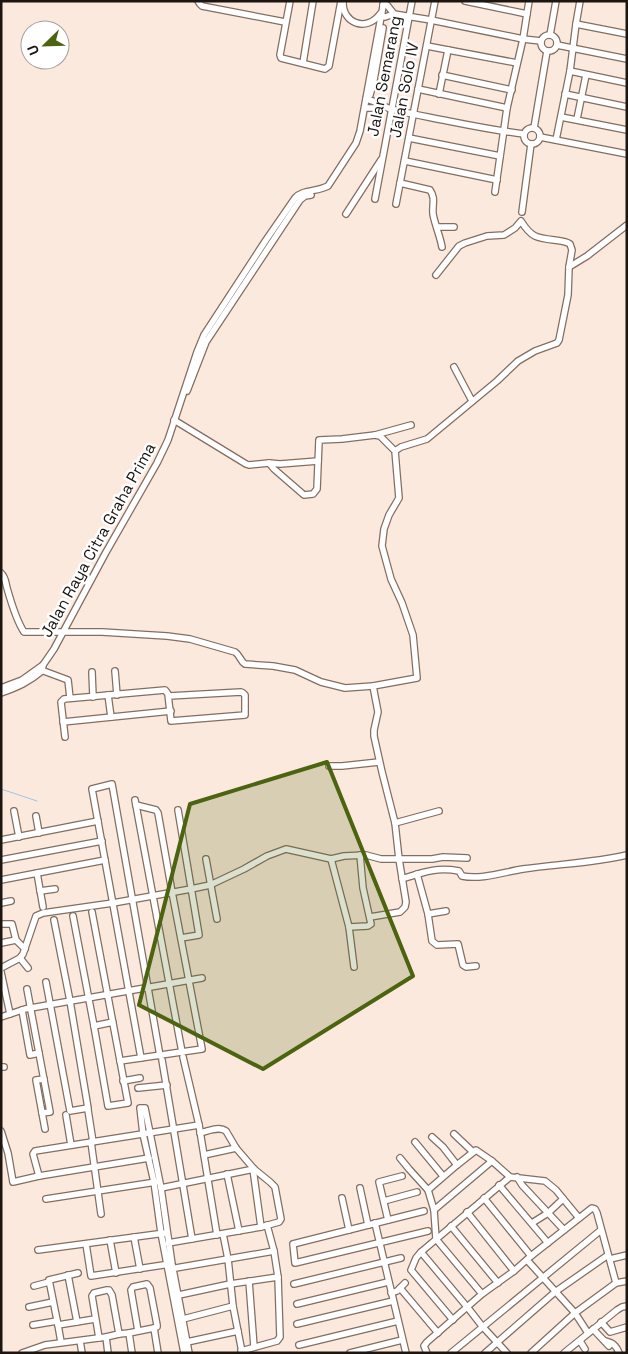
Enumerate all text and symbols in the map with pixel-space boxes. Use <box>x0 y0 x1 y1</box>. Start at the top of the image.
street label: Jalan Semarang <box>362 14 406 138</box>
north arrow <box>20 20 70 70</box>
street label: Jalan Solo IV <box>384 40 424 139</box>
text: U <box>23 42 43 58</box>
street label: Jalan Raya Citra Graha Prima <box>36 439 160 641</box>

